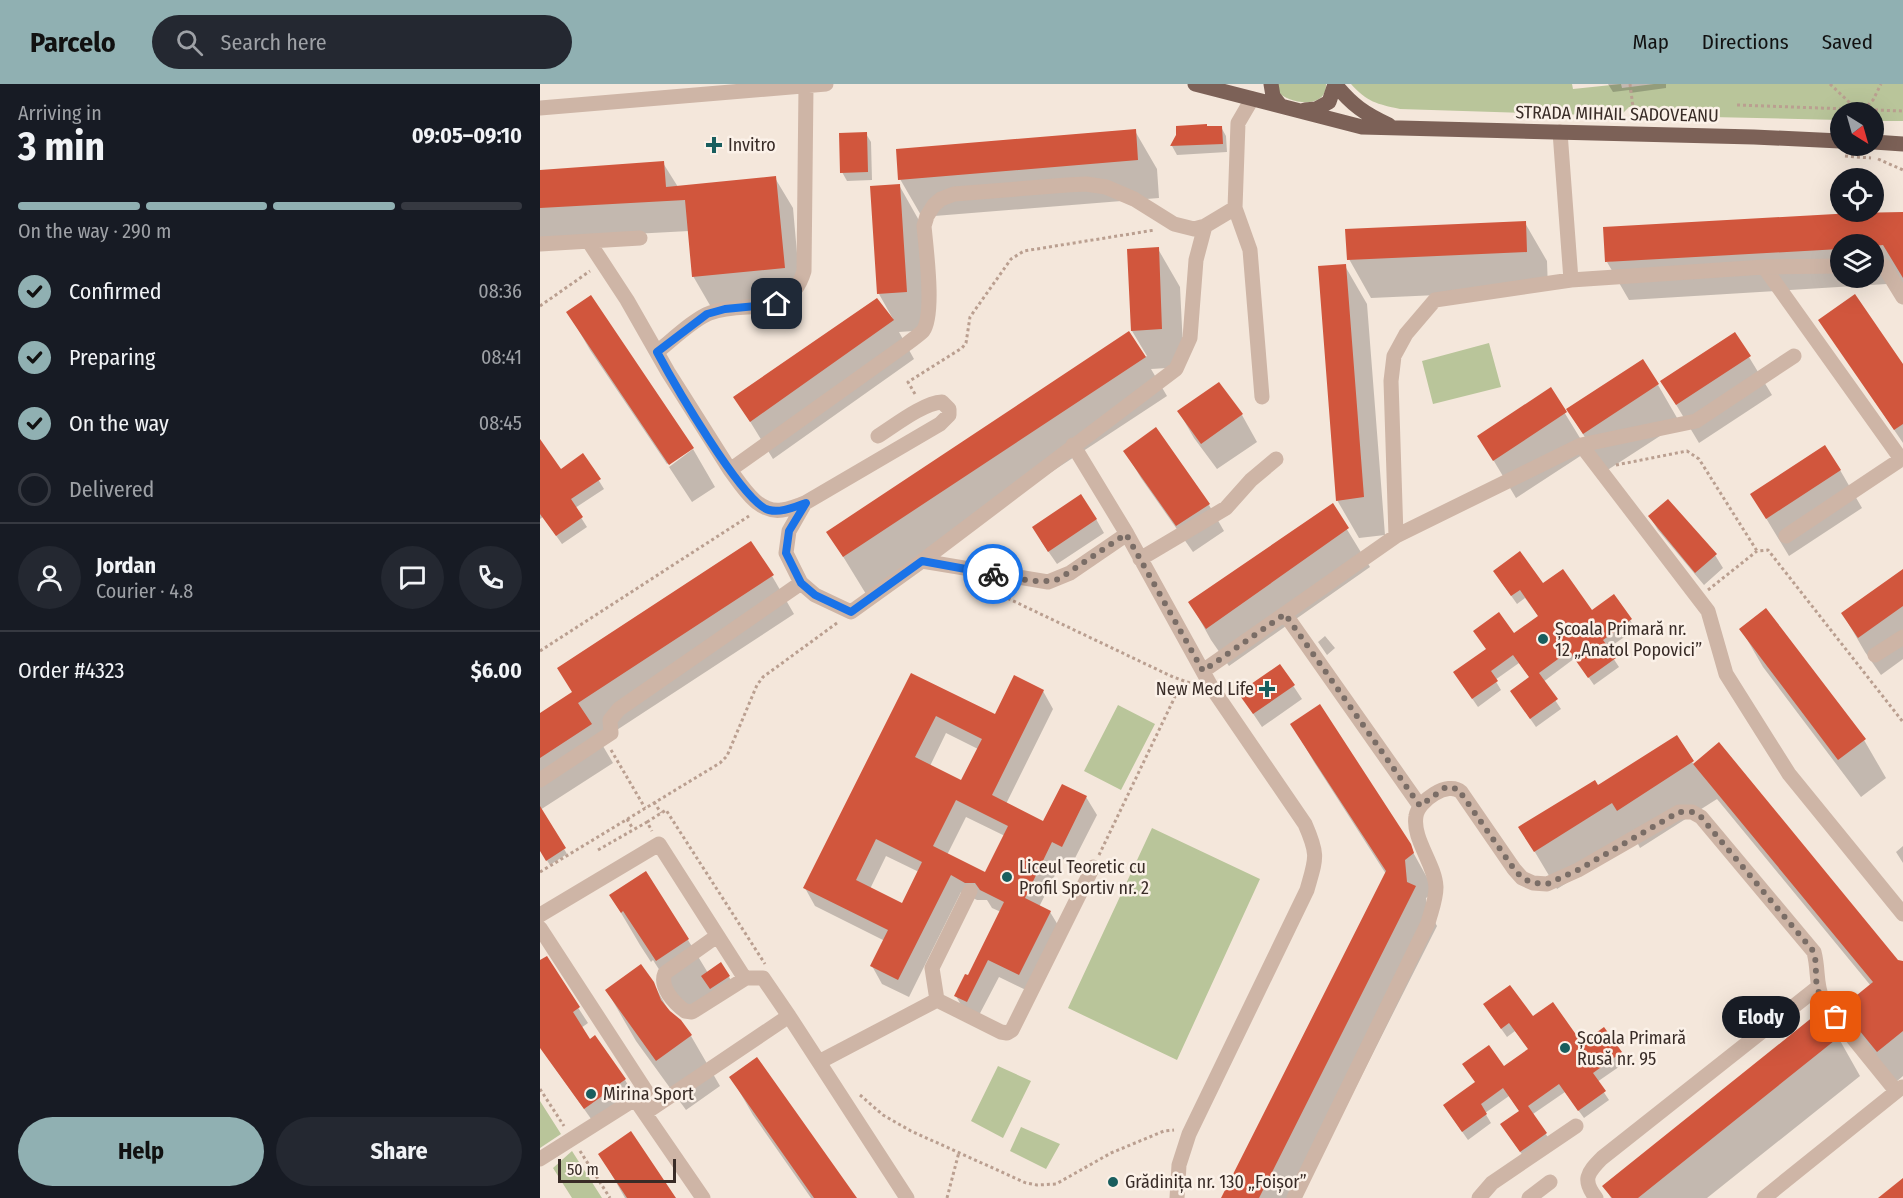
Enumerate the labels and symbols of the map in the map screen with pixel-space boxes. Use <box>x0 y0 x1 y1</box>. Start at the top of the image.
street label: STRADA MIHAIL SADOVEANU <box>1515 101 1719 127</box>
north arrow <box>1830 102 1884 156</box>
place label: Invitro <box>728 134 776 156</box>
marker: Invitro <box>705 136 723 154</box>
pin <box>751 278 802 329</box>
courier <box>963 544 1023 604</box>
place label: Școala Primară nr. 12 „Anatol Popovici” <box>1555 618 1702 661</box>
marker: Școala Primară nr. 12 „Anatol Popovici” <box>1536 632 1550 646</box>
place label: New Med Life <box>1156 678 1254 700</box>
marker: New Med Life <box>1258 680 1276 698</box>
place label: Liceul Teoretic cu Profil Sportiv nr. 2 <box>1019 856 1149 899</box>
marker: Liceul Teoretic cu Profil Sportiv nr. 2 <box>1000 870 1014 884</box>
pin <box>1810 991 1861 1042</box>
callout: Elody <box>1722 996 1800 1038</box>
place label: Școala Primară Rusă nr. 95 <box>1577 1027 1686 1070</box>
marker: Școala Primară Rusă nr. 95 <box>1558 1041 1572 1055</box>
place label: Mirina Sport <box>603 1083 694 1105</box>
marker: Mirina Sport <box>584 1087 598 1101</box>
scale bar <box>558 1156 676 1184</box>
place label: Grădinița nr. 130 „Foișor” <box>1125 1171 1307 1193</box>
marker: Grădinița nr. 130 „Foișor” <box>1106 1175 1120 1189</box>

